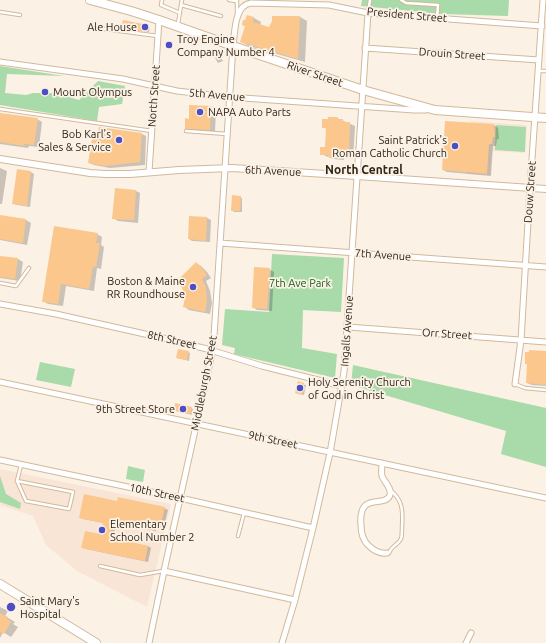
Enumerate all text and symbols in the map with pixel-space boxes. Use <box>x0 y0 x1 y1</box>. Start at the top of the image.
street label: President Street <box>366 5 448 25</box>
place label: Ale House <box>87 20 137 34</box>
marker: Ale House <box>140 22 150 32</box>
place label: Troy Engine Company Number 4 <box>177 32 275 58</box>
marker: Troy Engine Company Number 4 <box>164 40 174 50</box>
street label: Drouin Street <box>418 45 486 63</box>
street label: River Street <box>285 58 345 90</box>
street label: North Street <box>145 64 163 128</box>
place label: Mount Olympus <box>53 85 132 99</box>
street label: 5th Avenue <box>188 86 246 104</box>
marker: Mount Olympus <box>40 87 50 97</box>
place label: NAPA Auto Parts <box>208 105 291 119</box>
marker: NAPA Auto Parts <box>195 107 205 117</box>
place label: Bob Karl's Sales & Service <box>38 127 111 153</box>
place label: Saint Patrick's Roman Catholic Church <box>332 133 447 159</box>
marker: Bob Karl's Sales & Service <box>114 135 124 145</box>
marker: Saint Patrick's Roman Catholic Church <box>450 141 460 151</box>
street label: Douw Street <box>521 160 539 224</box>
street label: 6th Avenue <box>245 163 301 179</box>
district label: North Central <box>325 163 403 177</box>
street label: 7th Avenue <box>354 246 412 264</box>
place label: Boston & Maine RR Roundhouse <box>107 274 185 300</box>
park label: 7th Ave Park <box>269 276 331 290</box>
marker: Boston & Maine RR Roundhouse <box>188 282 198 292</box>
street label: Ingalls Avenue <box>338 295 356 367</box>
street label: Orr Street <box>422 326 472 342</box>
street label: 8th Street <box>146 328 198 352</box>
street label: Middleburgh Street <box>188 334 220 432</box>
place label: Holy Serenity Church of God in Christ <box>308 375 411 401</box>
marker: Holy Serenity Church of God in Christ <box>295 383 305 393</box>
place label: 9th Street Store <box>96 402 175 416</box>
marker: 9th Street Store <box>178 404 188 414</box>
street label: 9th Street <box>247 428 299 452</box>
street label: 10th Street <box>128 481 186 505</box>
place label: Elementary School Number 2 <box>110 517 194 543</box>
marker: Elementary School Number 2 <box>97 525 107 535</box>
place label: Saint Mary's Hospital <box>20 594 80 620</box>
marker: Saint Mary's Hospital <box>5 601 17 613</box>

